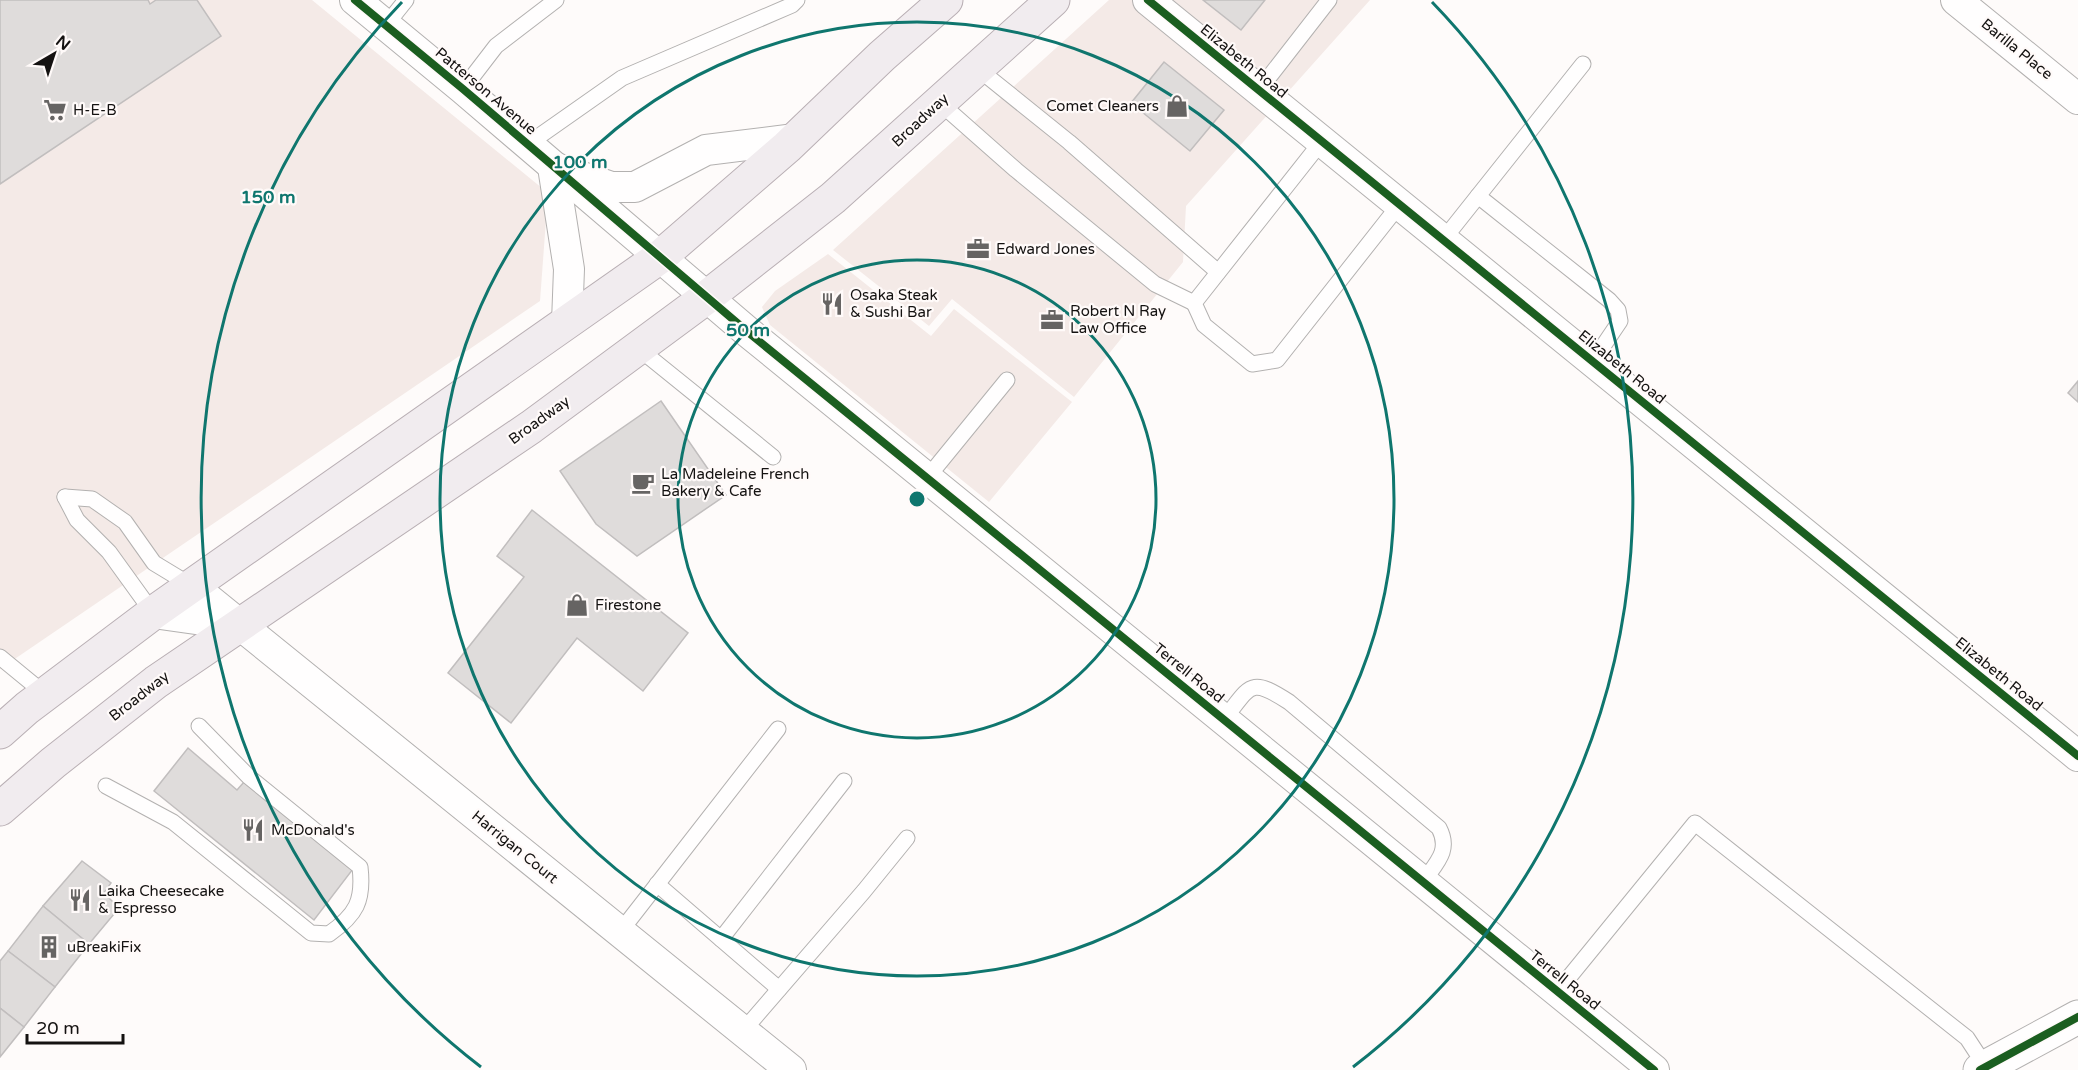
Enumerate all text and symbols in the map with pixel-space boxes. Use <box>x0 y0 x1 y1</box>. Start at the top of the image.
street label: Barilla Place <box>1978 15 2056 83</box>
street label: Elizabeth Road <box>1197 20 1291 102</box>
north arrow <box>24 24 84 84</box>
text: N <box>52 31 74 55</box>
street label: Patterson Avenue <box>432 43 540 139</box>
street label: Broadway <box>888 89 952 151</box>
shop icon: Comet Cleaners <box>1164 93 1190 119</box>
supermarket icon: H-E-B <box>42 97 68 123</box>
place label: Comet Cleaners <box>1046 97 1159 115</box>
place label: H-E-B <box>73 101 117 119</box>
text: 100 m <box>552 151 608 173</box>
text: 150 m <box>240 186 296 208</box>
office icon: Edward Jones <box>965 236 991 262</box>
place label: Edward Jones <box>996 240 1095 258</box>
place label: Osaka Steak & Sushi Bar <box>850 286 938 321</box>
restaurant icon: Osaka Steak & Sushi Bar <box>819 291 845 317</box>
place label: Robert N Ray Law Office <box>1070 302 1166 337</box>
office icon: Robert N Ray Law Office <box>1039 307 1065 333</box>
text: 50 m <box>726 319 770 341</box>
street label: Elizabeth Road <box>1575 326 1669 408</box>
street label: Broadway <box>505 392 573 448</box>
place label: La Madeleine French Bakery & Cafe <box>661 465 809 500</box>
cafe icon: La Madeleine French Bakery & Cafe <box>630 470 656 496</box>
centre of rings <box>907 489 927 509</box>
shop icon: Firestone <box>564 592 590 618</box>
place label: Firestone <box>595 596 661 614</box>
street label: Elizabeth Road <box>1952 633 2046 715</box>
street label: Terrell Road <box>1150 639 1228 707</box>
street label: Broadway <box>105 667 173 725</box>
street label: Harrigan Court <box>468 807 562 887</box>
restaurant icon: McDonald's <box>240 817 266 843</box>
place label: McDonald's <box>271 821 355 839</box>
place label: Laika Cheesecake & Espresso <box>98 882 224 917</box>
restaurant icon: Laika Cheesecake & Espresso <box>67 887 93 913</box>
building icon: uBreakiFix <box>36 934 62 960</box>
place label: uBreakiFix <box>67 938 141 956</box>
street label: Terrell Road <box>1526 946 1604 1014</box>
scale bar <box>27 1007 123 1045</box>
text: 20 m <box>36 1017 80 1039</box>

